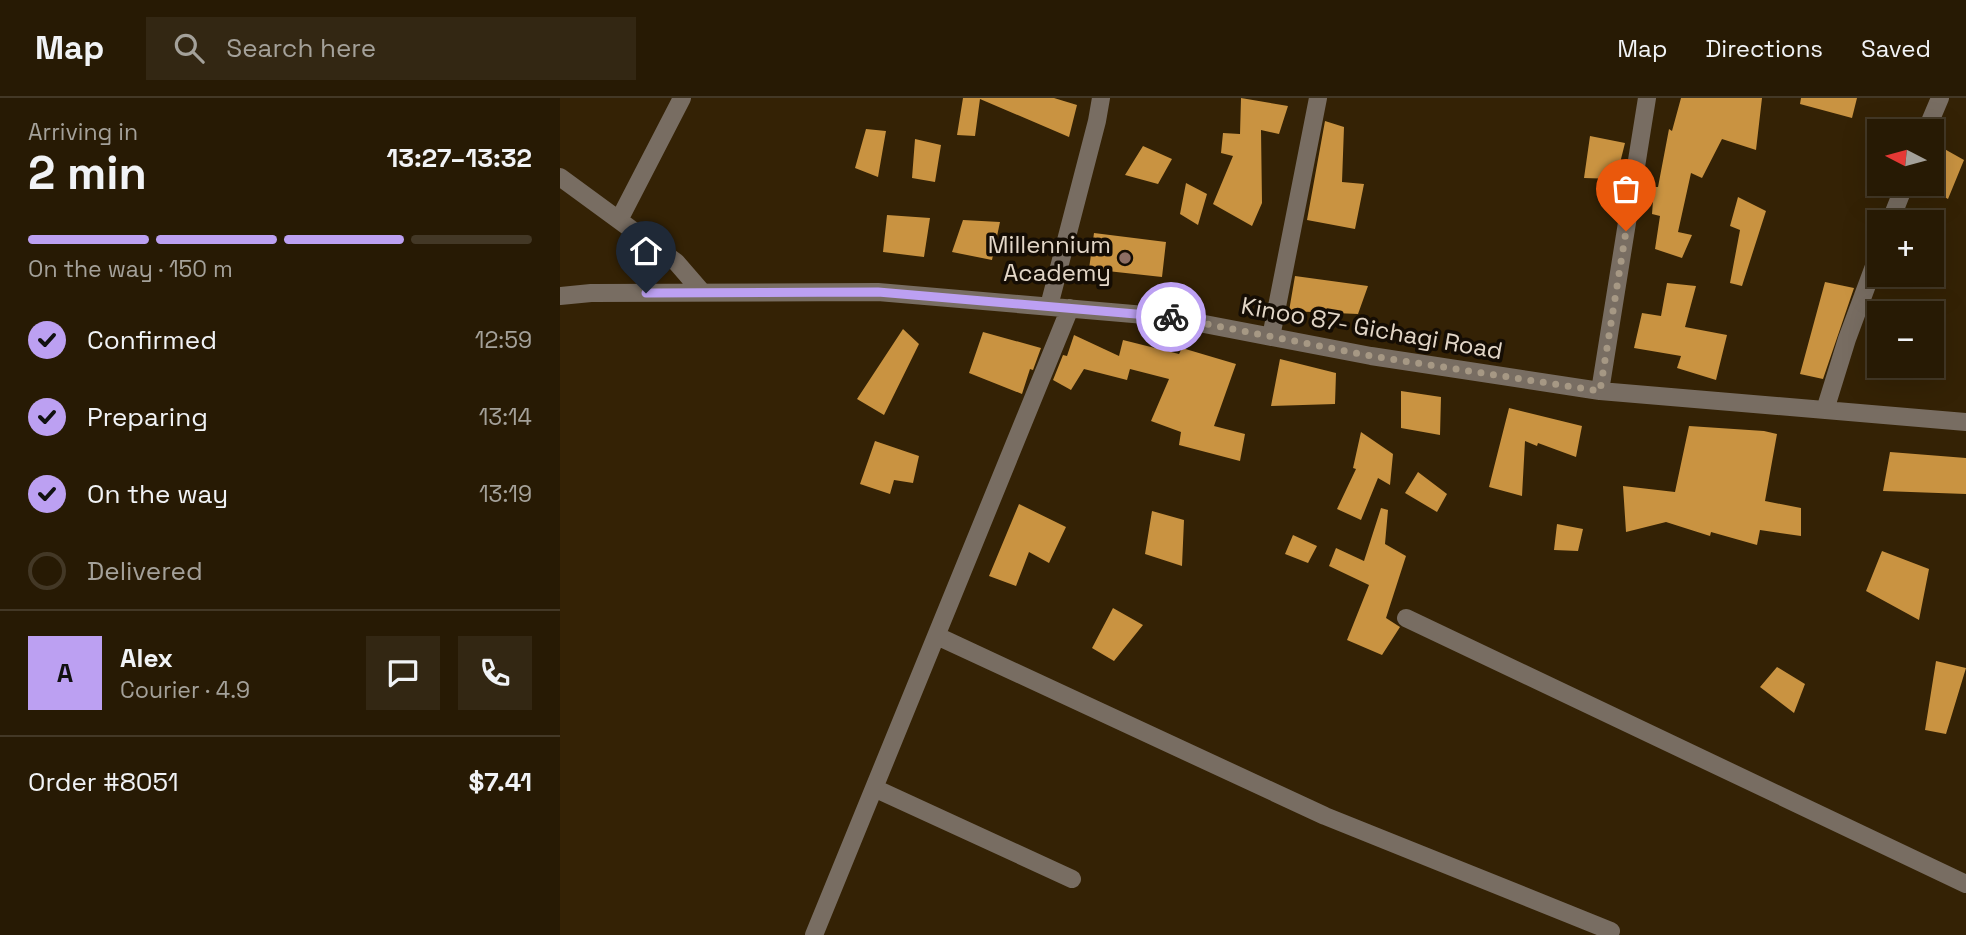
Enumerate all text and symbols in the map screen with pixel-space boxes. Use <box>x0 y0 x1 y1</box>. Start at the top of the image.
search box <box>146 17 636 80</box>
text: Map <box>35 27 104 69</box>
icon: search <box>170 29 208 67</box>
text: Search here <box>226 31 376 65</box>
text: Map <box>1617 33 1667 64</box>
text: Directions <box>1705 33 1823 64</box>
text: Saved <box>1861 33 1931 64</box>
text: Arriving in <box>28 117 138 147</box>
north arrow <box>1867 119 1944 196</box>
map controls <box>1867 119 1944 378</box>
text: 13:27–13:32 <box>386 141 532 175</box>
text: 2 min <box>28 144 147 202</box>
pin <box>1596 159 1656 231</box>
icon: bag <box>1607 170 1645 208</box>
button: + <box>1867 210 1944 287</box>
pin <box>616 221 676 293</box>
place label: Millennium Academy <box>988 229 1111 288</box>
icon: home <box>627 232 665 270</box>
marker: Millennium Academy <box>1117 250 1133 266</box>
text: On the way · 150 m <box>28 254 233 284</box>
courier <box>1136 282 1206 352</box>
street label: Kinoo 87- Gichagi Road <box>1239 290 1505 366</box>
icon: bike <box>1152 298 1190 336</box>
button: − <box>1867 301 1944 378</box>
icon: check <box>28 321 66 359</box>
text: Confirmed <box>87 323 217 357</box>
text: 12:59 <box>475 325 532 355</box>
icon: check <box>28 398 66 436</box>
text: Preparing <box>87 400 208 434</box>
text: 13:14 <box>479 402 532 432</box>
icon: check <box>28 475 66 513</box>
text: On the way <box>87 477 228 511</box>
text: 13:19 <box>479 479 532 509</box>
text: Delivered <box>87 554 203 588</box>
button: chat <box>366 636 440 710</box>
button: phone <box>458 636 532 710</box>
text: Alex <box>120 641 173 675</box>
text: A <box>57 656 73 690</box>
text: Courier · 4.9 <box>120 675 250 705</box>
text: Order #8051 <box>28 765 179 799</box>
text: $7.41 <box>469 765 532 799</box>

